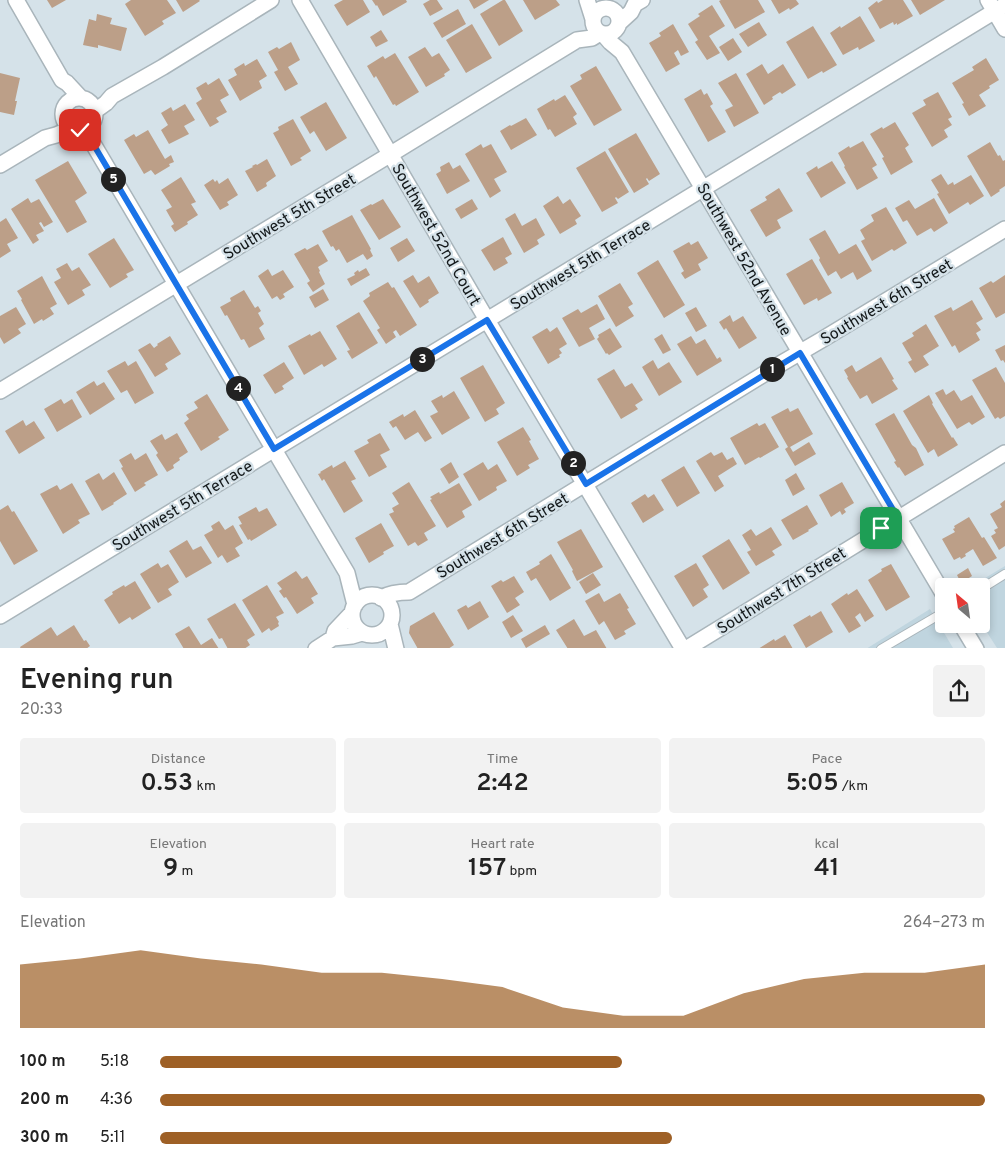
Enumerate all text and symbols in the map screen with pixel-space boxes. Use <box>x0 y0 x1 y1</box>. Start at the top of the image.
pin <box>59 109 101 151</box>
icon: check <box>66 116 94 144</box>
street label: Southwest 52nd Court <box>386 160 484 310</box>
pin: 5 <box>100 166 126 192</box>
street label: Southwest 5th Street <box>220 170 360 265</box>
text: 5 <box>109 171 118 188</box>
street label: Southwest 52nd Avenue <box>691 180 795 340</box>
street label: Southwest 5th Terrace <box>507 216 655 316</box>
street label: Southwest 6th Street <box>817 255 957 350</box>
pin: 3 <box>410 346 434 372</box>
text: 3 <box>418 351 427 368</box>
pin: 1 <box>760 356 784 382</box>
text: 1 <box>770 361 775 378</box>
pin: 4 <box>226 376 250 400</box>
text: 4 <box>234 380 243 397</box>
pin: 2 <box>560 450 586 476</box>
text: 2 <box>569 455 578 472</box>
street label: Southwest 5th Terrace <box>109 457 257 557</box>
street label: Southwest 6th Street <box>433 489 573 584</box>
pin <box>860 507 902 549</box>
icon: arrive <box>867 514 895 542</box>
street label: Southwest 7th Street <box>714 544 850 640</box>
north arrow <box>935 578 990 632</box>
map controls <box>935 578 990 633</box>
text: Evening run <box>20 663 174 699</box>
button: share <box>933 665 985 717</box>
text: 20:33 <box>20 700 63 720</box>
text: Distance <box>151 751 206 768</box>
text: Time <box>487 751 518 768</box>
text: Pace <box>811 751 842 768</box>
text: 0.53 <box>141 768 193 800</box>
text: 2:42 <box>476 768 529 800</box>
text: 5:05 <box>786 768 839 800</box>
text: km <box>193 778 216 795</box>
text: /km <box>839 778 868 795</box>
text: Elevation <box>149 836 207 853</box>
text: Heart rate <box>470 836 535 853</box>
text: kcal <box>814 836 839 853</box>
text: 9 <box>163 853 178 885</box>
text: 157 <box>468 853 506 885</box>
text: 41 <box>814 853 840 885</box>
text: m <box>178 863 193 880</box>
text: bpm <box>506 863 537 880</box>
text: Elevation <box>20 913 86 933</box>
text: 264–273 m <box>903 913 985 933</box>
text: 100 m <box>20 1052 66 1072</box>
text: 5:18 <box>100 1052 129 1072</box>
text: 200 m <box>20 1090 69 1110</box>
text: 4:36 <box>100 1090 133 1110</box>
text: 300 m <box>20 1128 68 1148</box>
text: 5:11 <box>100 1128 125 1148</box>

